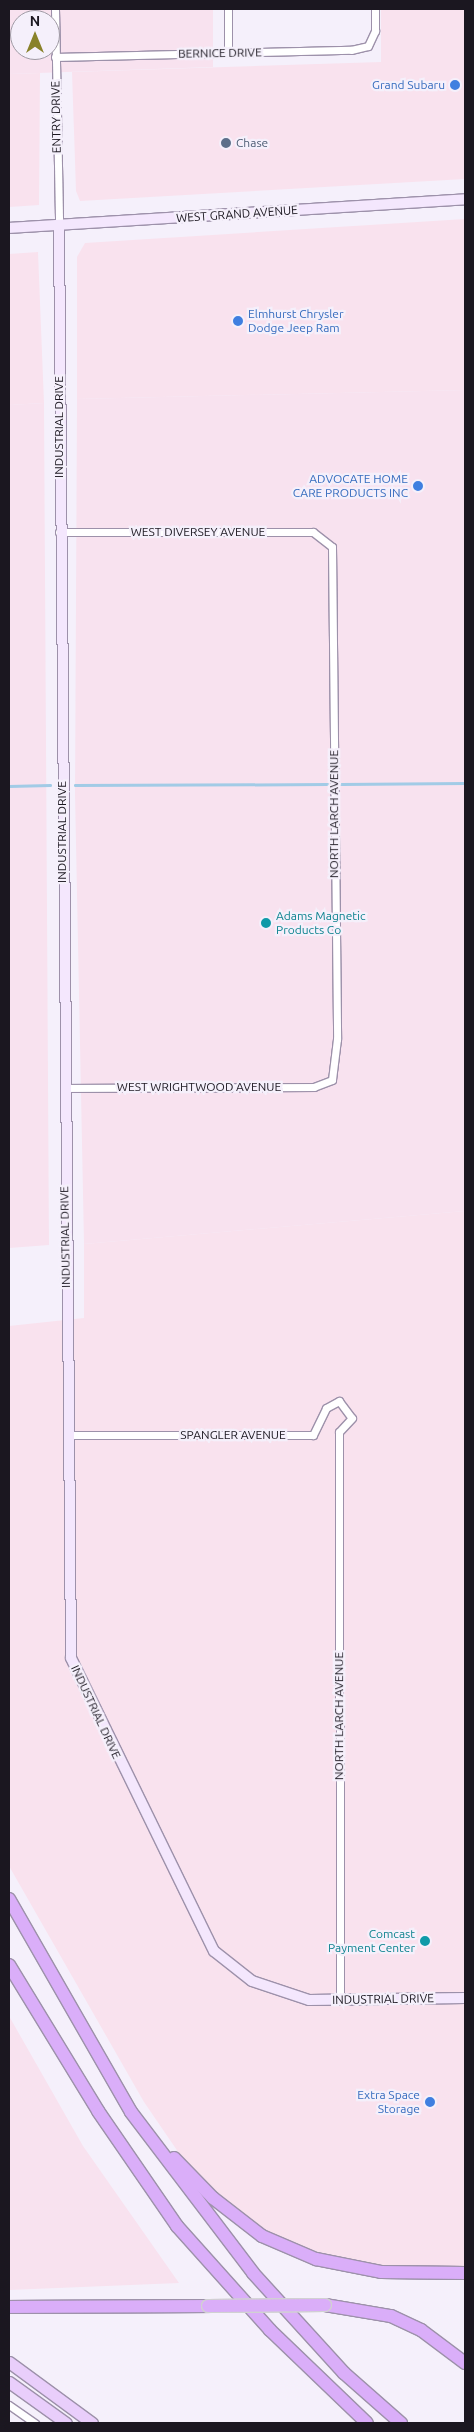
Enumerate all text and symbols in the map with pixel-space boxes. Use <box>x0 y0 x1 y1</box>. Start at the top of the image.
north arrow <box>10 10 60 60</box>
text: N <box>30 13 40 29</box>
street label: BERNICE DRIVE <box>178 45 262 61</box>
place label: Grand Subaru <box>372 78 445 92</box>
marker: Grand Subaru <box>449 79 461 91</box>
street label: ENTRY DRIVE <box>48 81 64 153</box>
place label: Chase <box>236 136 268 150</box>
marker: Chase <box>220 137 232 149</box>
street label: WEST GRAND AVENUE <box>176 203 298 225</box>
place label: Elmhurst Chrysler Dodge Jeep Ram <box>248 307 343 335</box>
marker: Elmhurst Chrysler Dodge Jeep Ram <box>232 315 244 327</box>
street label: INDUSTRIAL DRIVE <box>52 376 66 478</box>
place label: ADVOCATE HOME CARE PRODUCTS INC <box>293 472 408 500</box>
marker: ADVOCATE HOME CARE PRODUCTS INC <box>412 480 424 492</box>
street label: WEST DIVERSEY AVENUE <box>131 525 265 539</box>
street label: NORTH LARCH AVENUE <box>327 750 341 878</box>
street label: INDUSTRIAL DRIVE <box>55 781 69 883</box>
place label: Adams Magnetic Products Co <box>276 909 365 937</box>
marker: Adams Magnetic Products Co <box>260 917 272 929</box>
street label: WEST WRIGHTWOOD AVENUE <box>117 1080 281 1094</box>
street label: INDUSTRIAL DRIVE <box>57 1186 73 1288</box>
street label: SPANGLER AVENUE <box>180 1428 286 1442</box>
street label: NORTH LARCH AVENUE <box>332 1652 346 1780</box>
street label: INDUSTRIAL DRIVE <box>68 1663 124 1761</box>
place label: Comcast Payment Center <box>328 1927 415 1955</box>
marker: Comcast Payment Center <box>419 1935 431 1947</box>
street label: INDUSTRIAL DRIVE <box>332 1991 434 2007</box>
place label: Extra Space Storage <box>357 2088 420 2116</box>
marker: Extra Space Storage <box>424 2096 436 2108</box>

